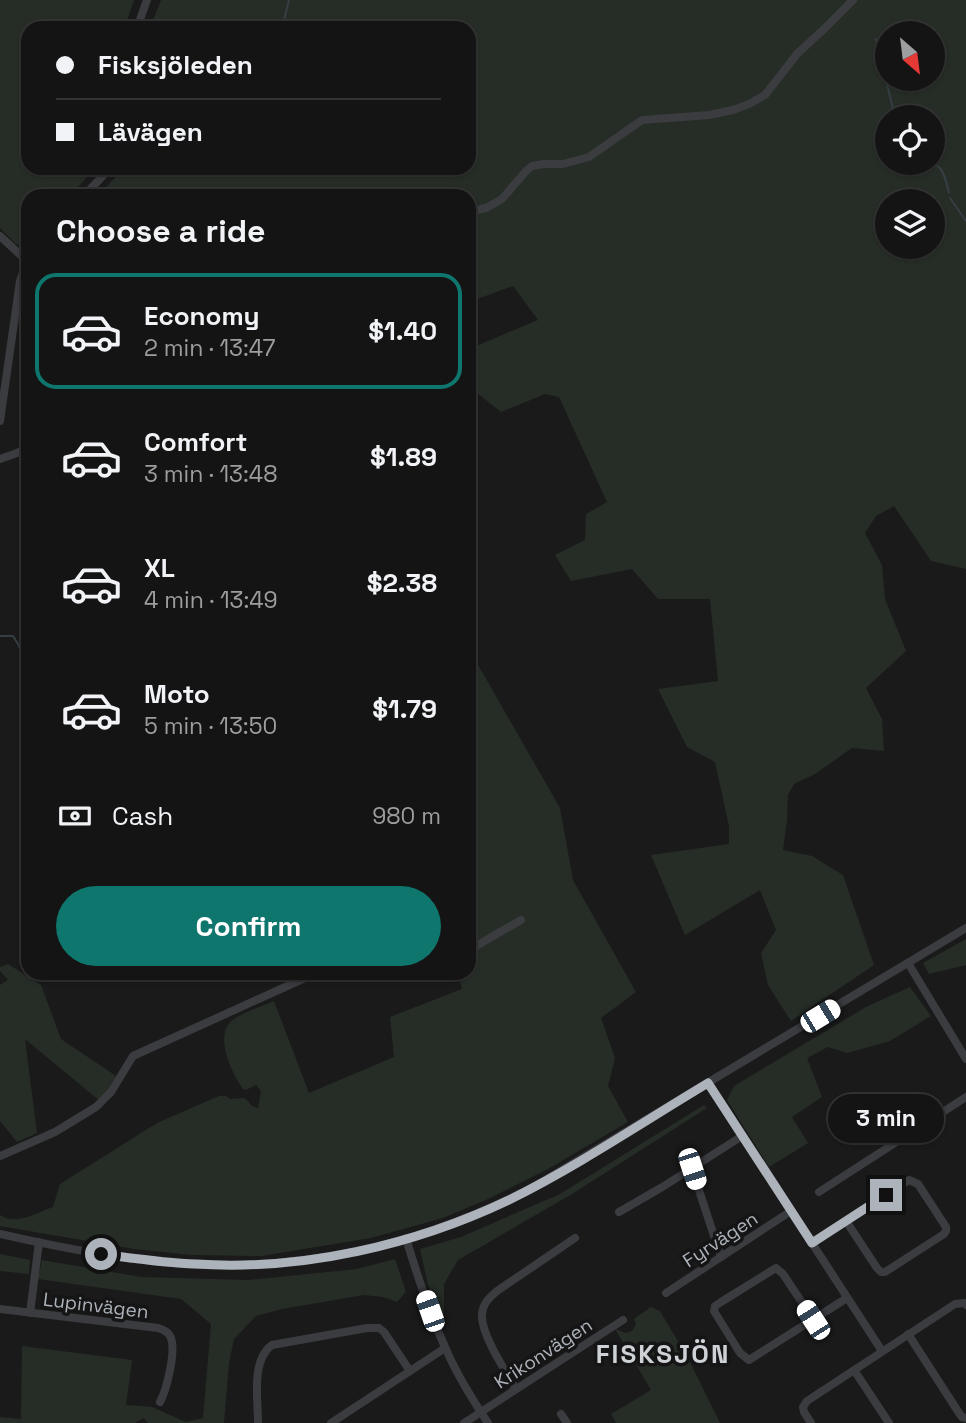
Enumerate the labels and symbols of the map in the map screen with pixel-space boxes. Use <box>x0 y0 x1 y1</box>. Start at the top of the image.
north arrow <box>875 21 945 91</box>
car <box>797 996 844 1036</box>
callout: 3 min <box>828 1094 944 1142</box>
car <box>676 1146 709 1192</box>
route end <box>870 1179 902 1211</box>
street label: Fyrvägen <box>678 1206 763 1273</box>
route start <box>85 1238 117 1270</box>
street label: Lupinvägen <box>42 1287 150 1324</box>
car <box>414 1288 447 1334</box>
car <box>793 1297 834 1343</box>
street label: Krikonvägen <box>490 1312 597 1394</box>
district label: FISKSJÖN <box>596 1337 730 1371</box>

